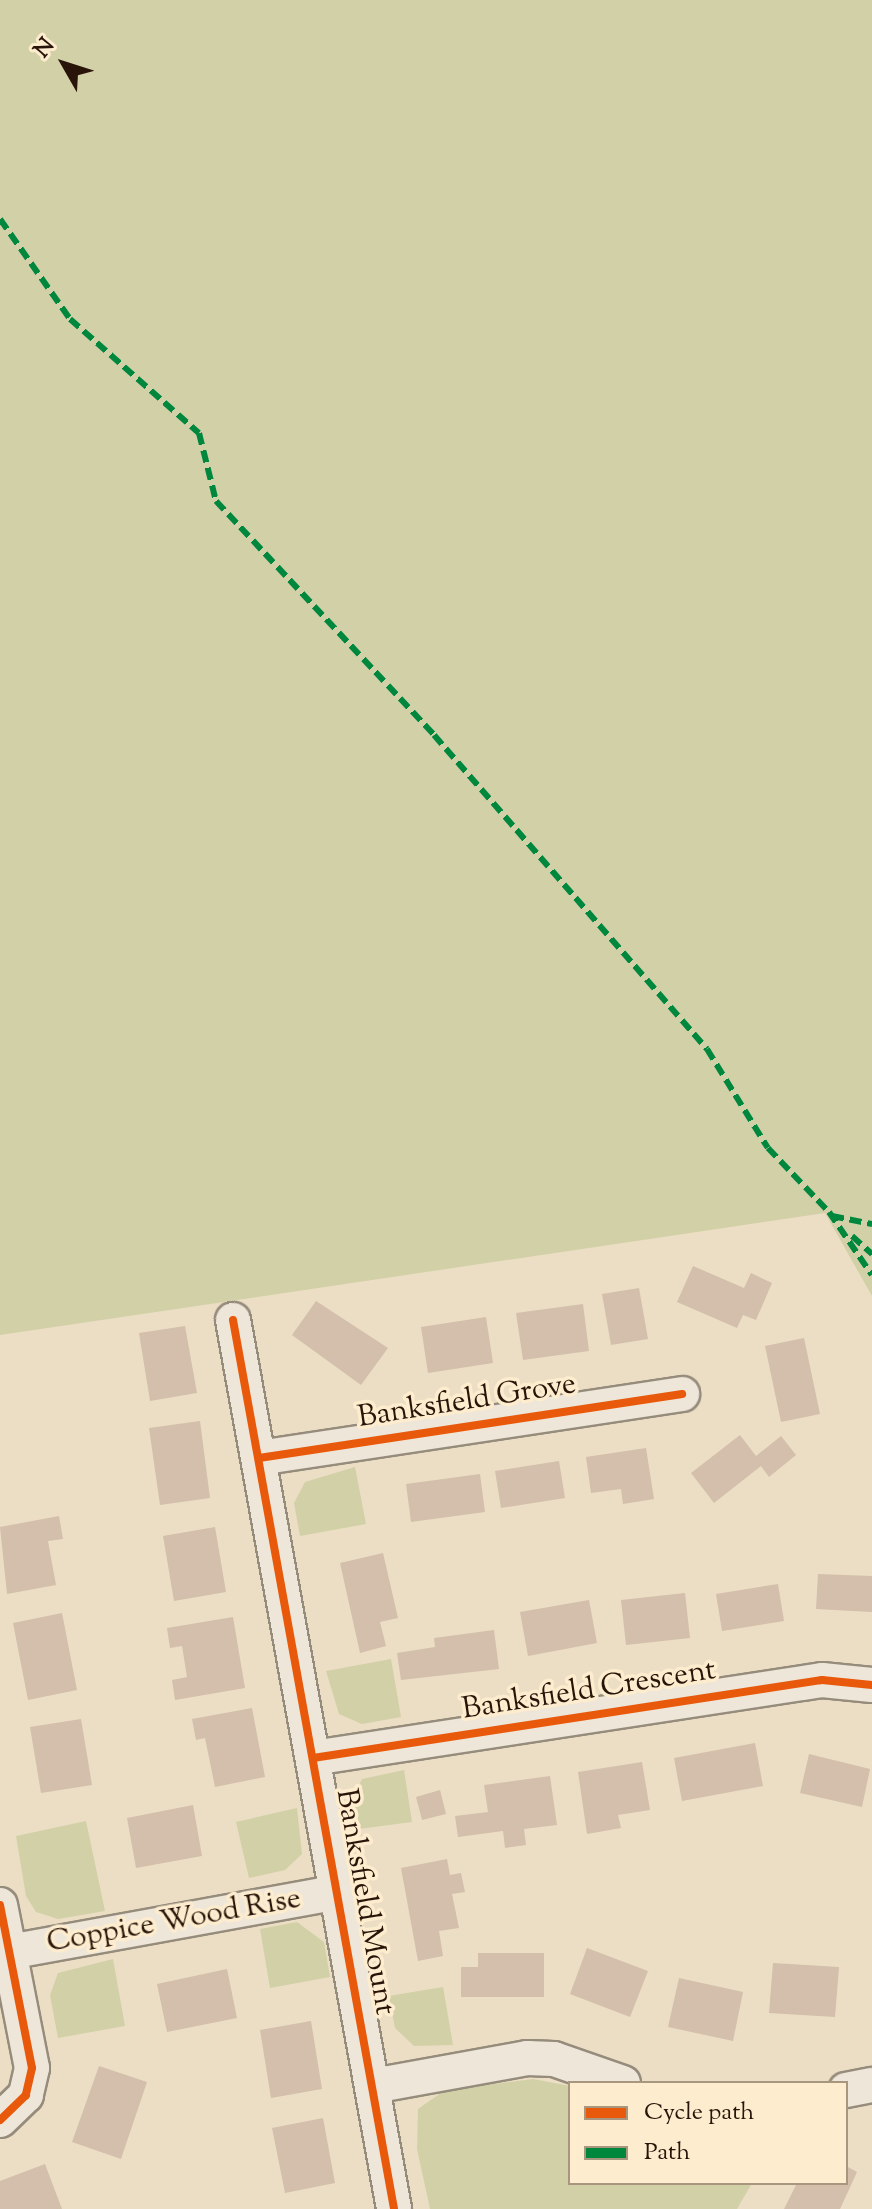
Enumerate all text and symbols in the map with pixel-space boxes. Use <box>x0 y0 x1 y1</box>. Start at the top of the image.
north arrow <box>24 24 104 104</box>
text: N <box>27 32 63 66</box>
street label: Banksfield Grove <box>355 1367 579 1437</box>
street label: Banksfield Crescent <box>460 1653 718 1729</box>
street label: Banksfield Mount <box>326 1786 402 2018</box>
street label: Coppice Wood Rise <box>44 1882 304 1962</box>
legend <box>568 2081 848 2185</box>
text: Cycle path <box>644 2096 754 2130</box>
text: Path <box>644 2136 690 2170</box>

